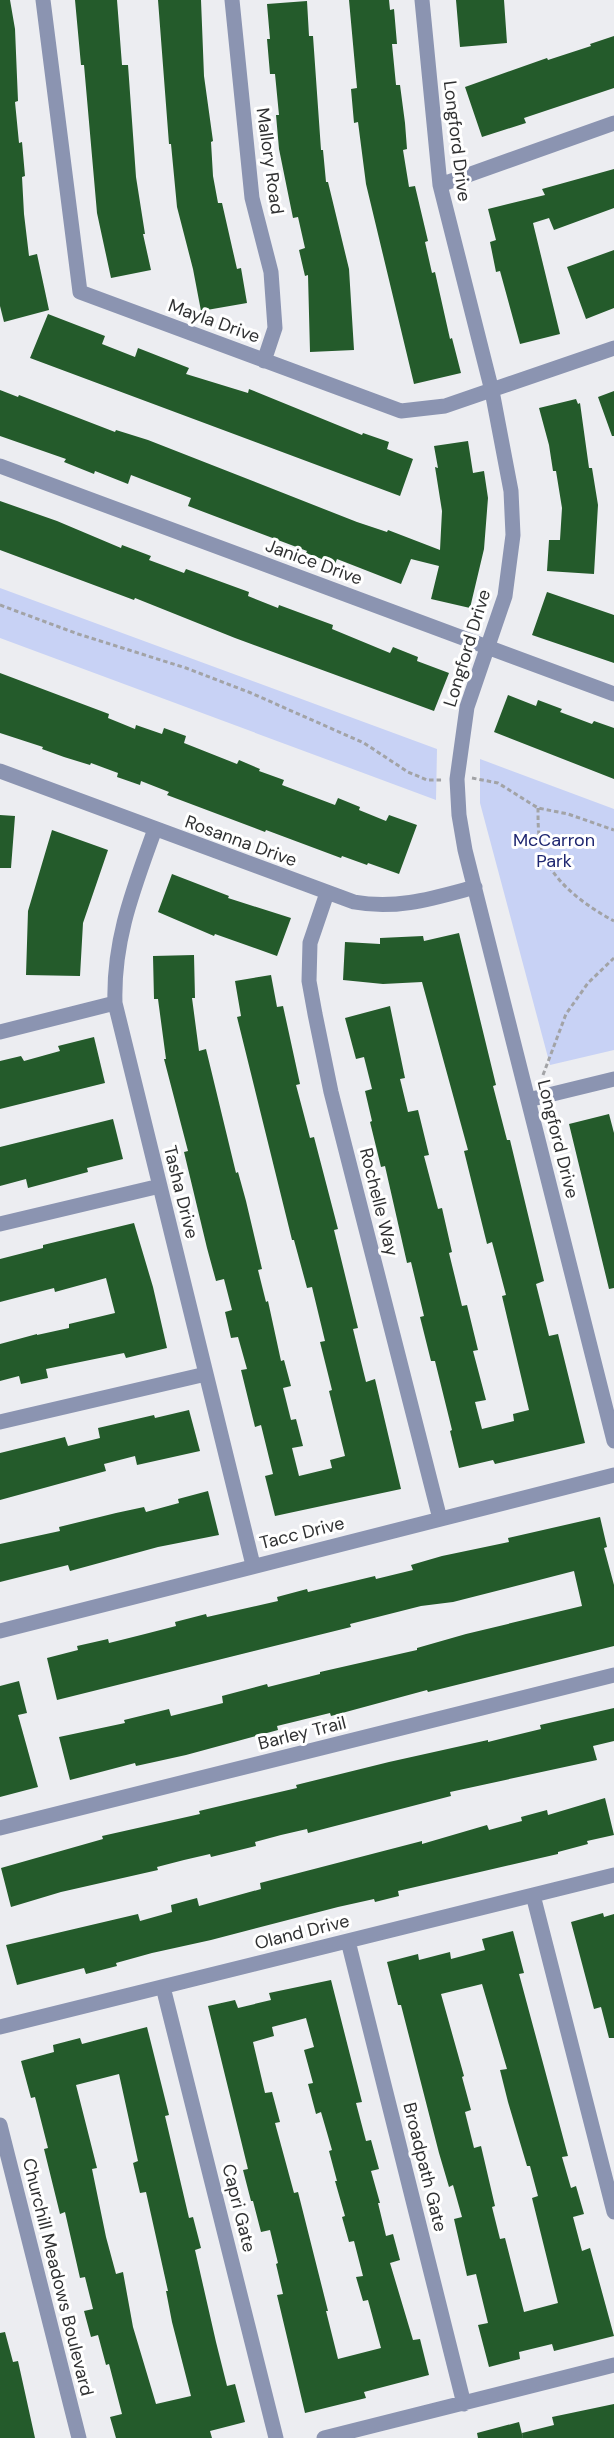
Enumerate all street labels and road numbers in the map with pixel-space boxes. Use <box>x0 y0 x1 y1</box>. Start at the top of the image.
street label: Longford Drive <box>438 79 476 203</box>
street label: Mallory Road <box>251 106 289 216</box>
street label: Mayla Drive <box>165 293 263 349</box>
street label: Janice Drive <box>262 533 366 591</box>
street label: Longford Drive <box>438 586 496 710</box>
street label: Rosanna Drive <box>182 810 300 872</box>
street label: Longford Drive <box>532 1077 584 1201</box>
street label: Tasha Drive <box>158 1143 204 1241</box>
street label: Rochelle Way <box>354 1145 404 1259</box>
street label: Tacc Drive <box>257 1511 347 1555</box>
street label: Barley Trail <box>256 1710 348 1756</box>
street label: Oland Drive <box>252 1909 352 1955</box>
street label: Broadpath Gate <box>397 2100 453 2234</box>
street label: Churchill Meadows Boulevard <box>17 2156 99 2398</box>
street label: Capri Gate <box>216 2161 262 2255</box>

